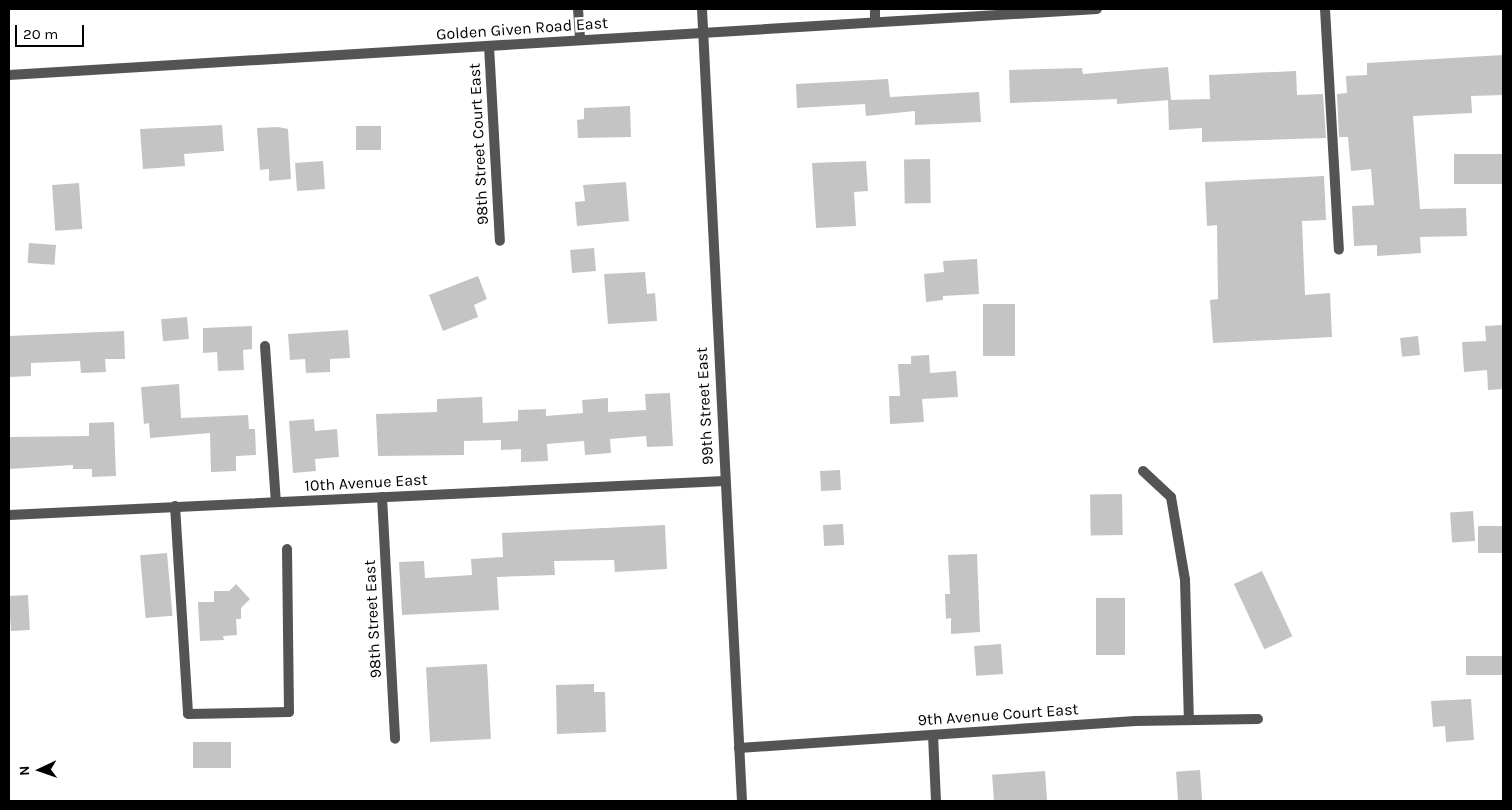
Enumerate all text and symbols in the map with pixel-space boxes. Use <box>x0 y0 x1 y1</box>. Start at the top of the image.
street label: Golden Given Road East <box>435 13 609 45</box>
scale bar <box>18 15 86 47</box>
text: 20 m <box>23 25 58 43</box>
street label: 98th Street Court East <box>465 62 493 226</box>
street label: 99th Street East <box>692 347 718 465</box>
street label: 10th Avenue East <box>304 470 428 496</box>
street label: 98th Street East <box>360 559 386 679</box>
street label: 9th Avenue Court East <box>917 700 1079 730</box>
north arrow <box>15 745 65 795</box>
text: N <box>16 765 33 776</box>

